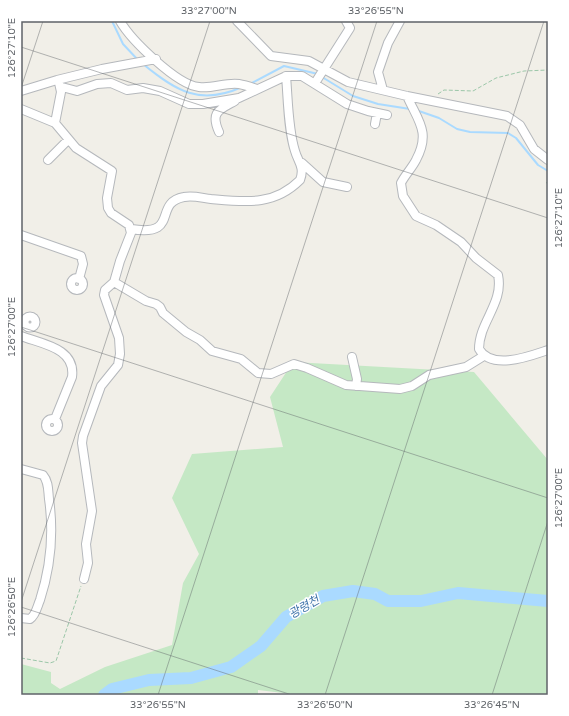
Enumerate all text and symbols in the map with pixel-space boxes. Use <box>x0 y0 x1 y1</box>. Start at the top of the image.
text: 33°27'00"N <box>181 5 237 17</box>
text: 33°26'55"N <box>348 5 404 17</box>
text: 126°27'10"E <box>6 18 18 78</box>
text: 126°27'10"E <box>553 188 565 248</box>
text: 126°27'00"E <box>6 297 18 357</box>
text: 126°27'00"E <box>553 468 565 528</box>
text: 126°26'50"E <box>6 577 18 637</box>
water label: 광령천 <box>286 592 324 621</box>
text: 33°26'55"N <box>130 699 186 711</box>
text: 33°26'50"N <box>297 699 353 711</box>
text: 33°26'45"N <box>464 699 520 711</box>

